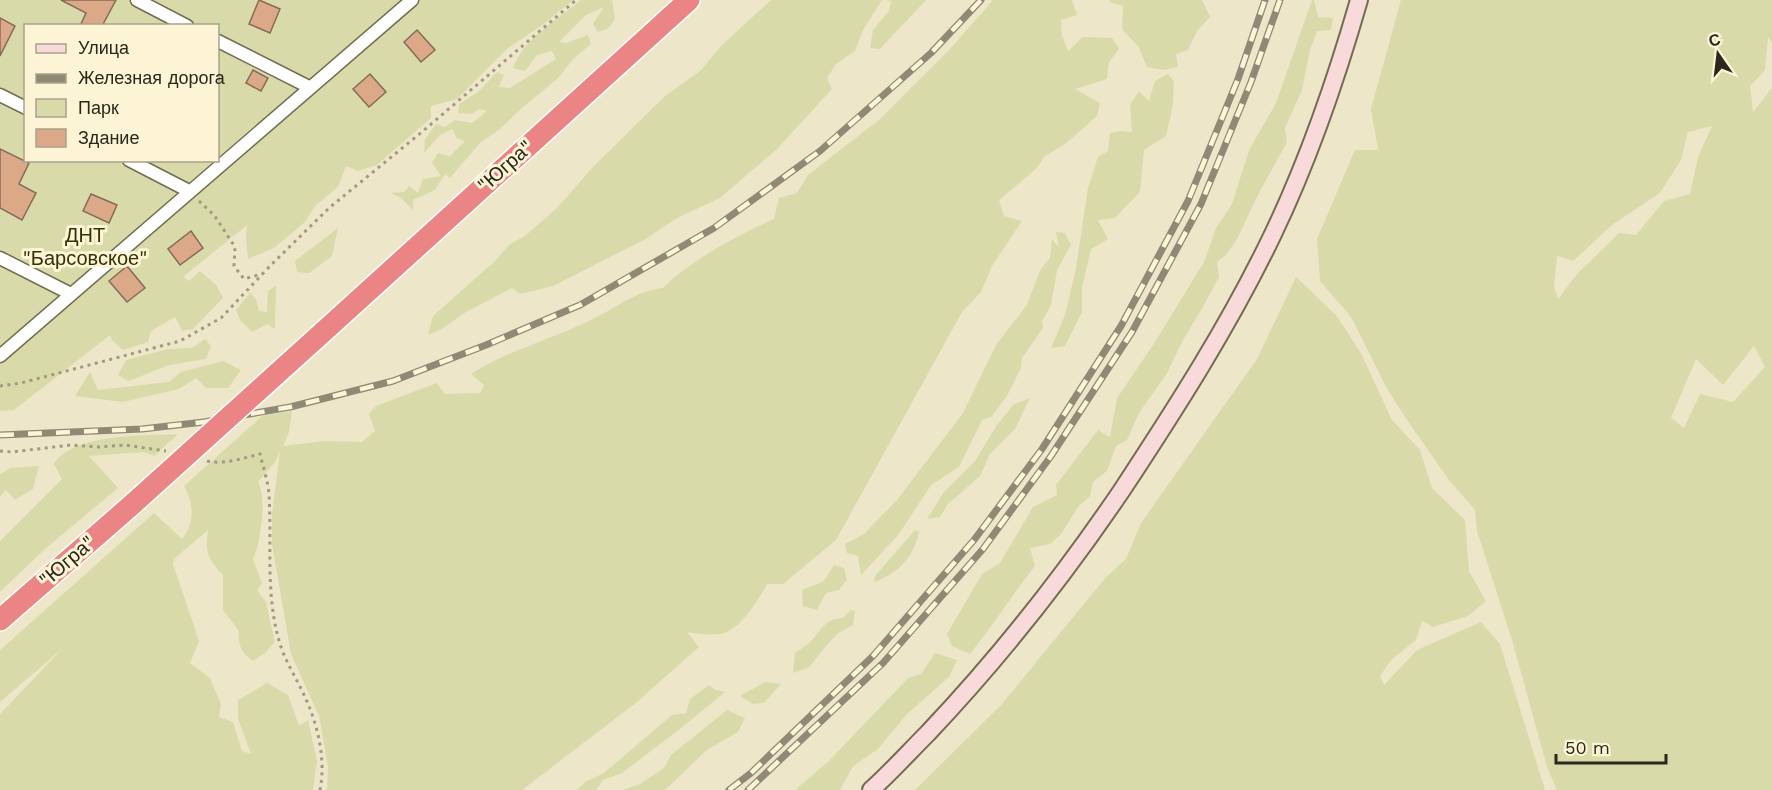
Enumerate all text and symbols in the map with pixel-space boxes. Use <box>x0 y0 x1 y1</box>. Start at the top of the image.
legend <box>24 24 219 162</box>
north arrow <box>1688 24 1748 84</box>
text: С <box>1707 29 1723 51</box>
text: Улица <box>78 37 130 58</box>
text: Железная дорога <box>78 67 226 88</box>
text: Парк <box>78 97 119 118</box>
text: Здание <box>78 127 139 148</box>
street label: "Югра" <box>472 135 538 197</box>
park label: ДНТ "Барсовское" <box>23 223 147 270</box>
street label: "Югра" <box>34 530 100 592</box>
scale bar <box>1556 727 1666 765</box>
text: 50 m <box>1565 737 1610 758</box>

